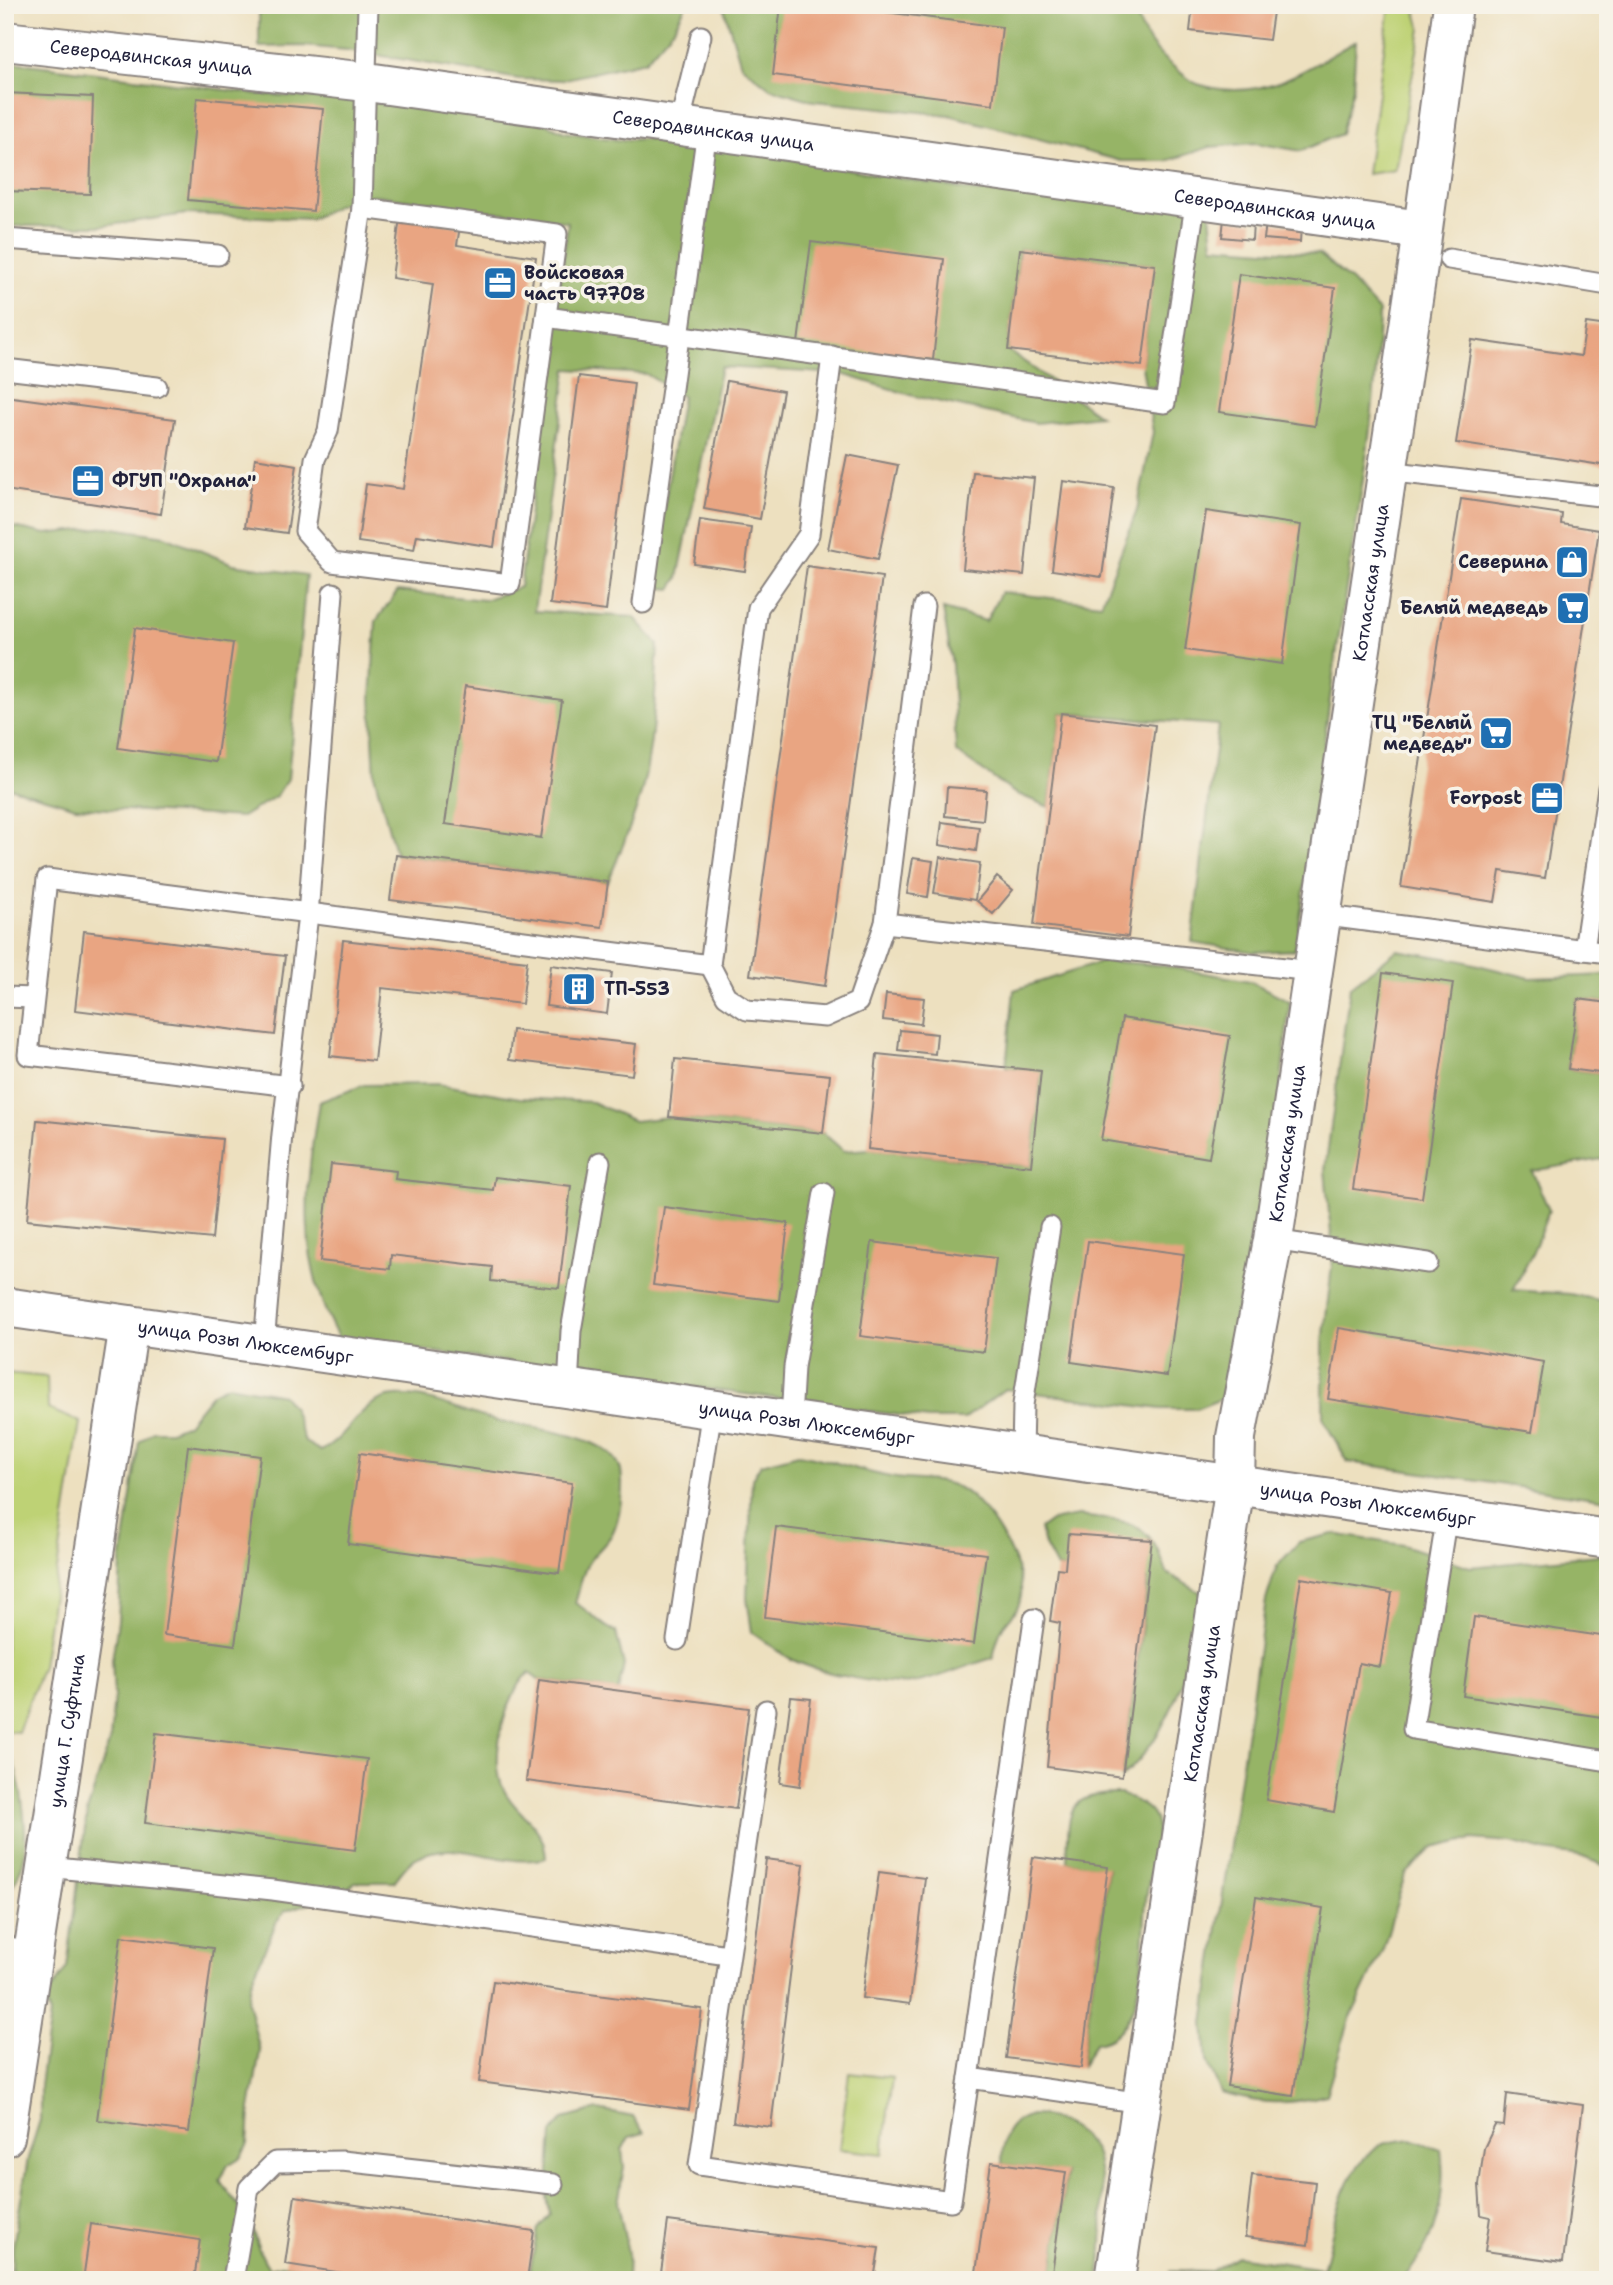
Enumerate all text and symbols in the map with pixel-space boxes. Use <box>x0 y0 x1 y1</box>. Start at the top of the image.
street label: Северодвинская улица <box>49 34 254 81</box>
street label: Северодвинская улица <box>611 105 816 157</box>
street label: Северодвинская улица <box>1172 183 1377 236</box>
place label: Войсковая часть 97708 <box>524 261 645 306</box>
office icon: Войсковая часть 97708 <box>481 264 519 302</box>
office icon: ФГУП "Охрана" <box>69 462 107 500</box>
place label: ФГУП "Охрана" <box>112 469 256 493</box>
street label: Котласская улица <box>1347 502 1394 663</box>
shop icon: Северина <box>1553 543 1591 581</box>
place label: Северина <box>1458 550 1549 574</box>
supermarket icon: Белый медведь <box>1554 589 1592 627</box>
place label: Белый медведь <box>1400 596 1548 620</box>
place label: ТЦ "Белый медведь" <box>1372 711 1473 756</box>
supermarket icon: ТЦ "Белый медведь" <box>1477 714 1515 752</box>
office icon: Forpost <box>1528 779 1566 817</box>
place label: Forpost <box>1450 786 1522 810</box>
building icon: ТП-553 <box>560 970 598 1008</box>
place label: ТП-553 <box>604 977 670 1001</box>
street label: Котласская улица <box>1264 1063 1311 1224</box>
street label: улица Розы Люксембург <box>136 1314 355 1369</box>
street label: улица Розы Люксембург <box>697 1396 916 1450</box>
street label: улица Розы Люксембург <box>1258 1477 1477 1532</box>
street label: Котласская улица <box>1178 1623 1226 1784</box>
street label: улица Г. Суфтина <box>43 1652 91 1809</box>

